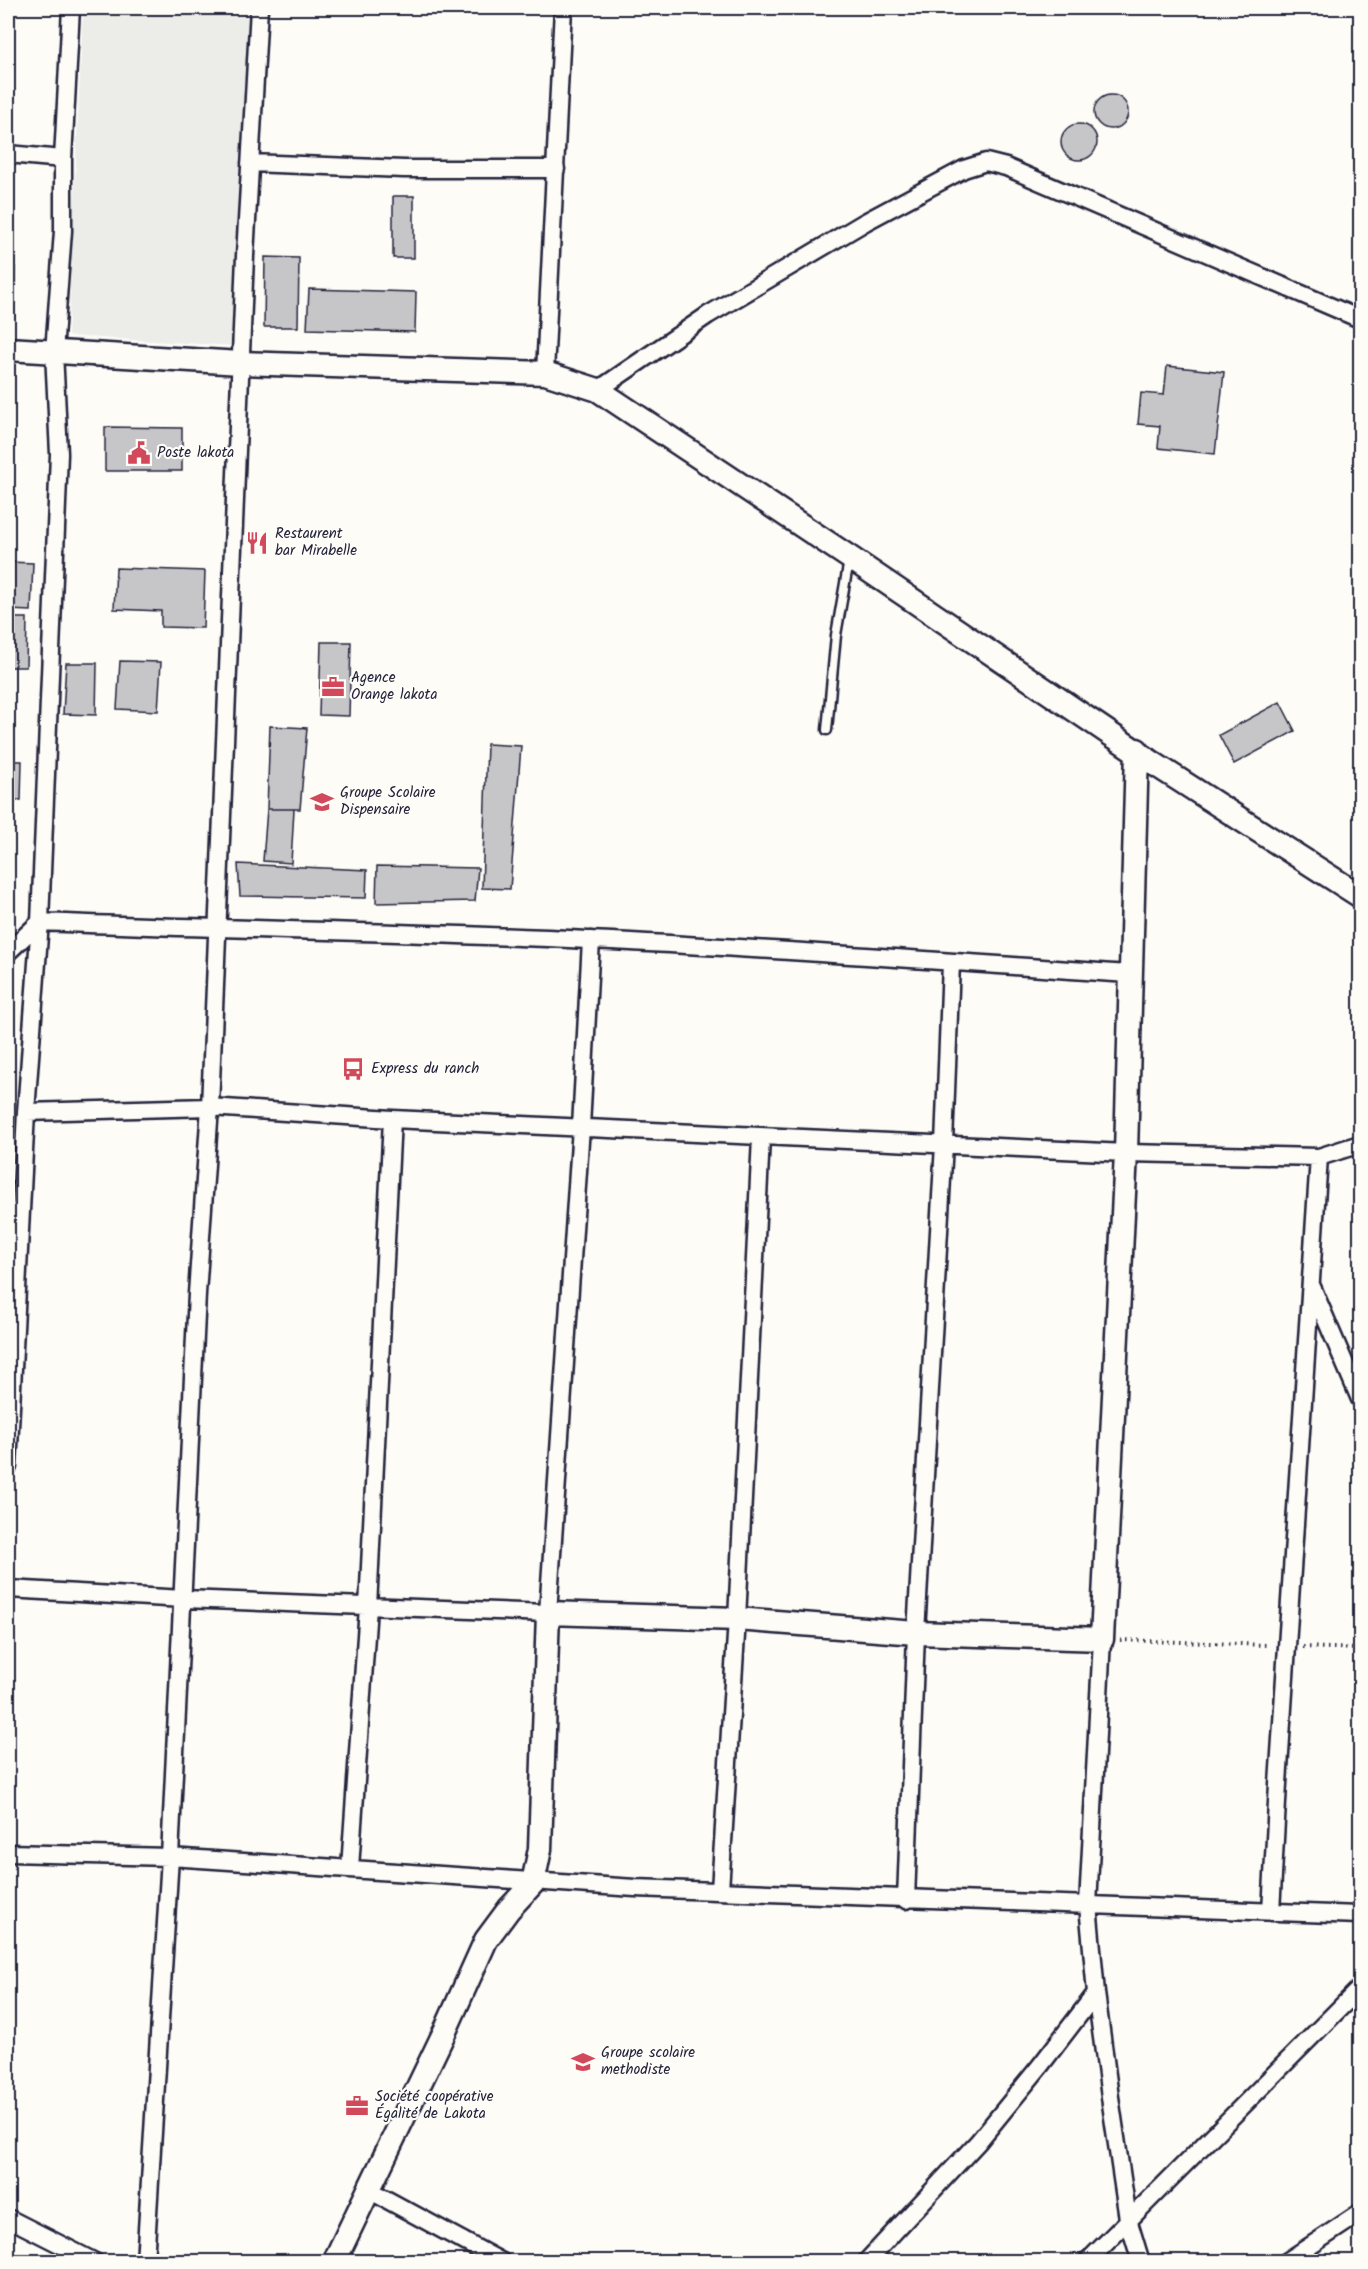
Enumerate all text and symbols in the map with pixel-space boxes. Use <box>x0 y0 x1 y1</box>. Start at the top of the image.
public building icon: Poste lakota <box>126 440 152 466</box>
place label: Poste lakota <box>157 441 234 465</box>
place label: Restaurent bar Mirabelle <box>275 522 357 563</box>
restaurant icon: Restaurent bar Mirabelle <box>244 530 270 556</box>
place label: Agence Orange lakota <box>351 666 437 707</box>
office icon: Agence Orange lakota <box>320 674 346 700</box>
place label: Groupe Scolaire Dispensaire <box>340 781 436 822</box>
school or university icon: Groupe Scolaire Dispensaire <box>309 789 335 815</box>
bus stop icon: Express du ranch <box>340 1056 366 1082</box>
place label: Express du ranch <box>371 1057 479 1081</box>
place label: Groupe scolaire methodiste <box>601 2041 695 2082</box>
school or university icon: Groupe scolaire methodiste <box>570 2049 596 2075</box>
place label: Société coopérative Égalité de Lakota <box>375 2085 494 2126</box>
office icon: Société coopérative Égalité de Lakota <box>344 2093 370 2119</box>

